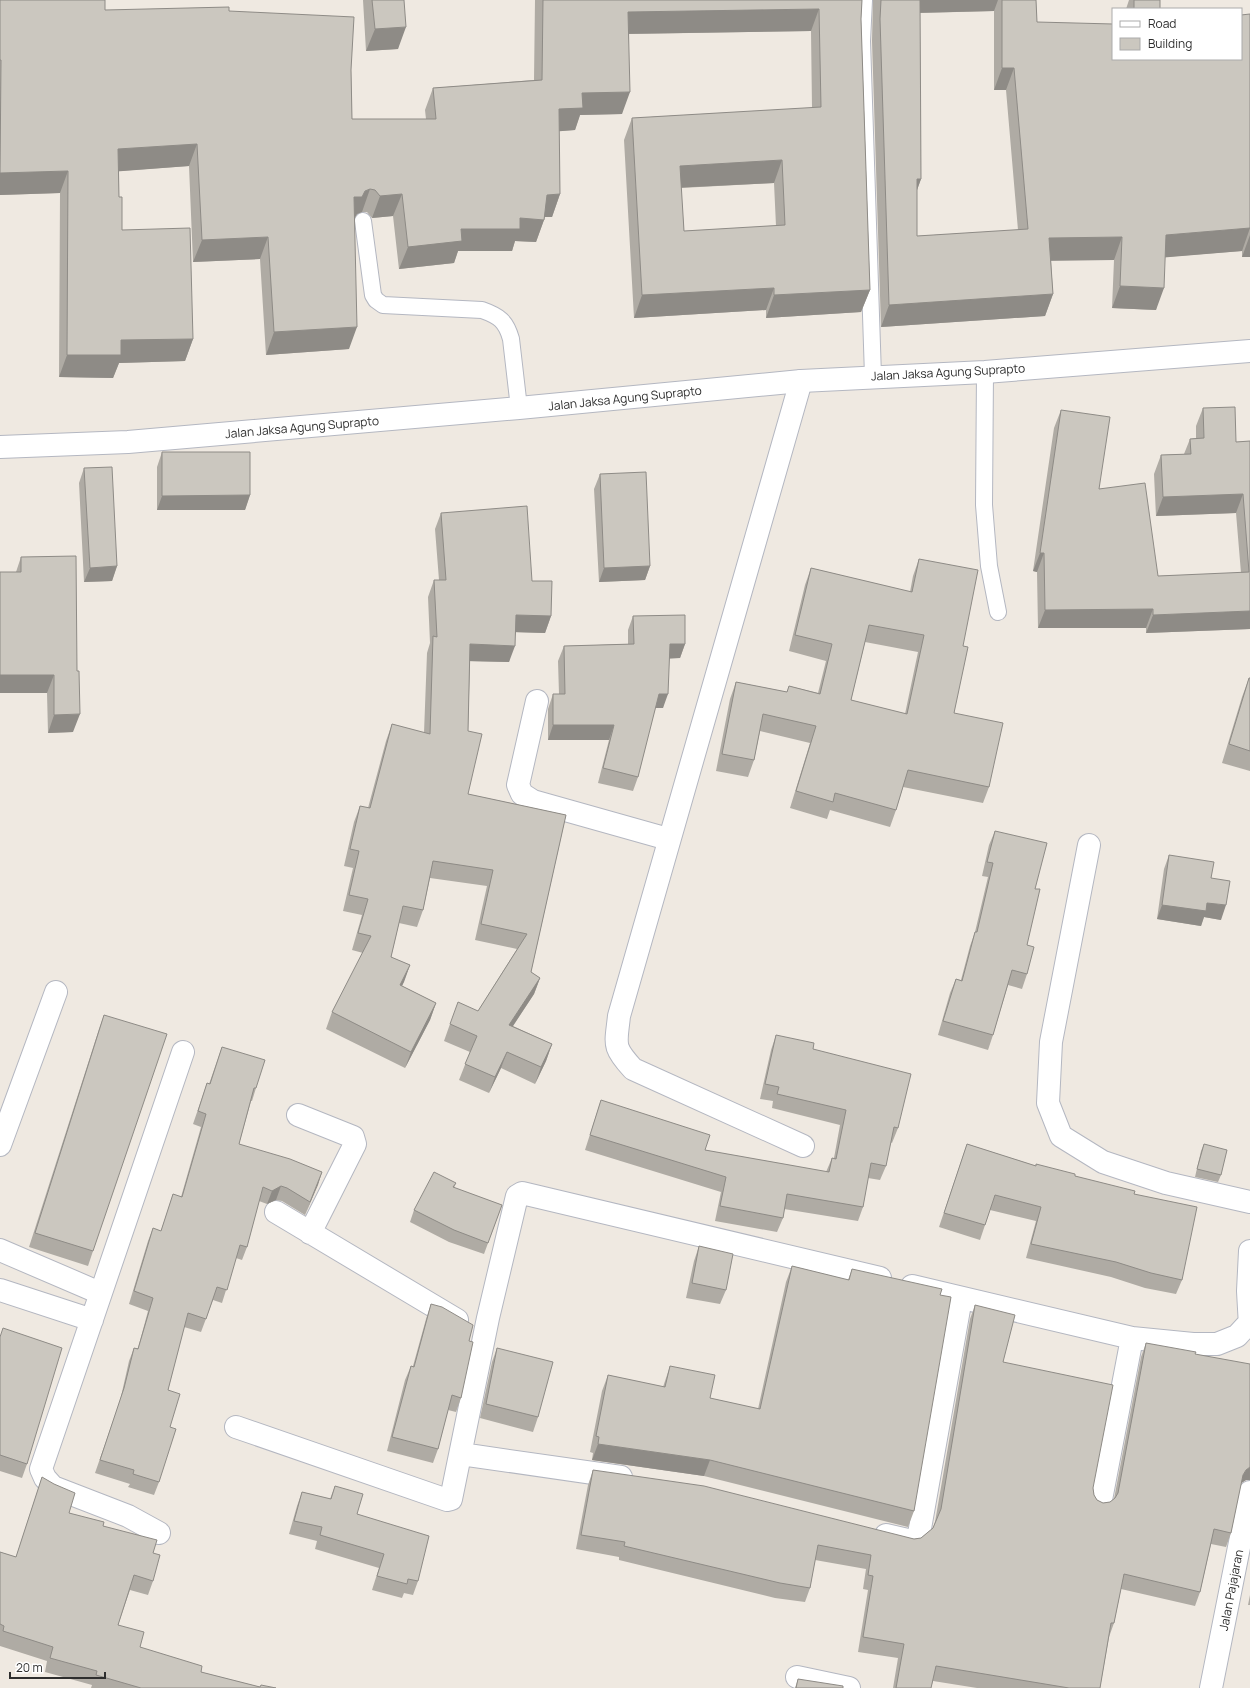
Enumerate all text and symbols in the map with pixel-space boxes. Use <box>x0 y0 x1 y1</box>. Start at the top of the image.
legend <box>1112 8 1242 60</box>
text: Road <box>1148 15 1176 32</box>
text: Building <box>1148 35 1192 52</box>
street label: Jalan Jaksa Agung Suprapto <box>871 359 1025 385</box>
street label: Jalan Jaksa Agung Suprapto <box>547 381 703 415</box>
street label: Jalan Jaksa Agung Suprapto <box>224 412 380 442</box>
street label: Jalan Pajajaran <box>1215 1548 1247 1632</box>
scale bar <box>10 1654 105 1680</box>
text: 20 m <box>16 1659 43 1676</box>

